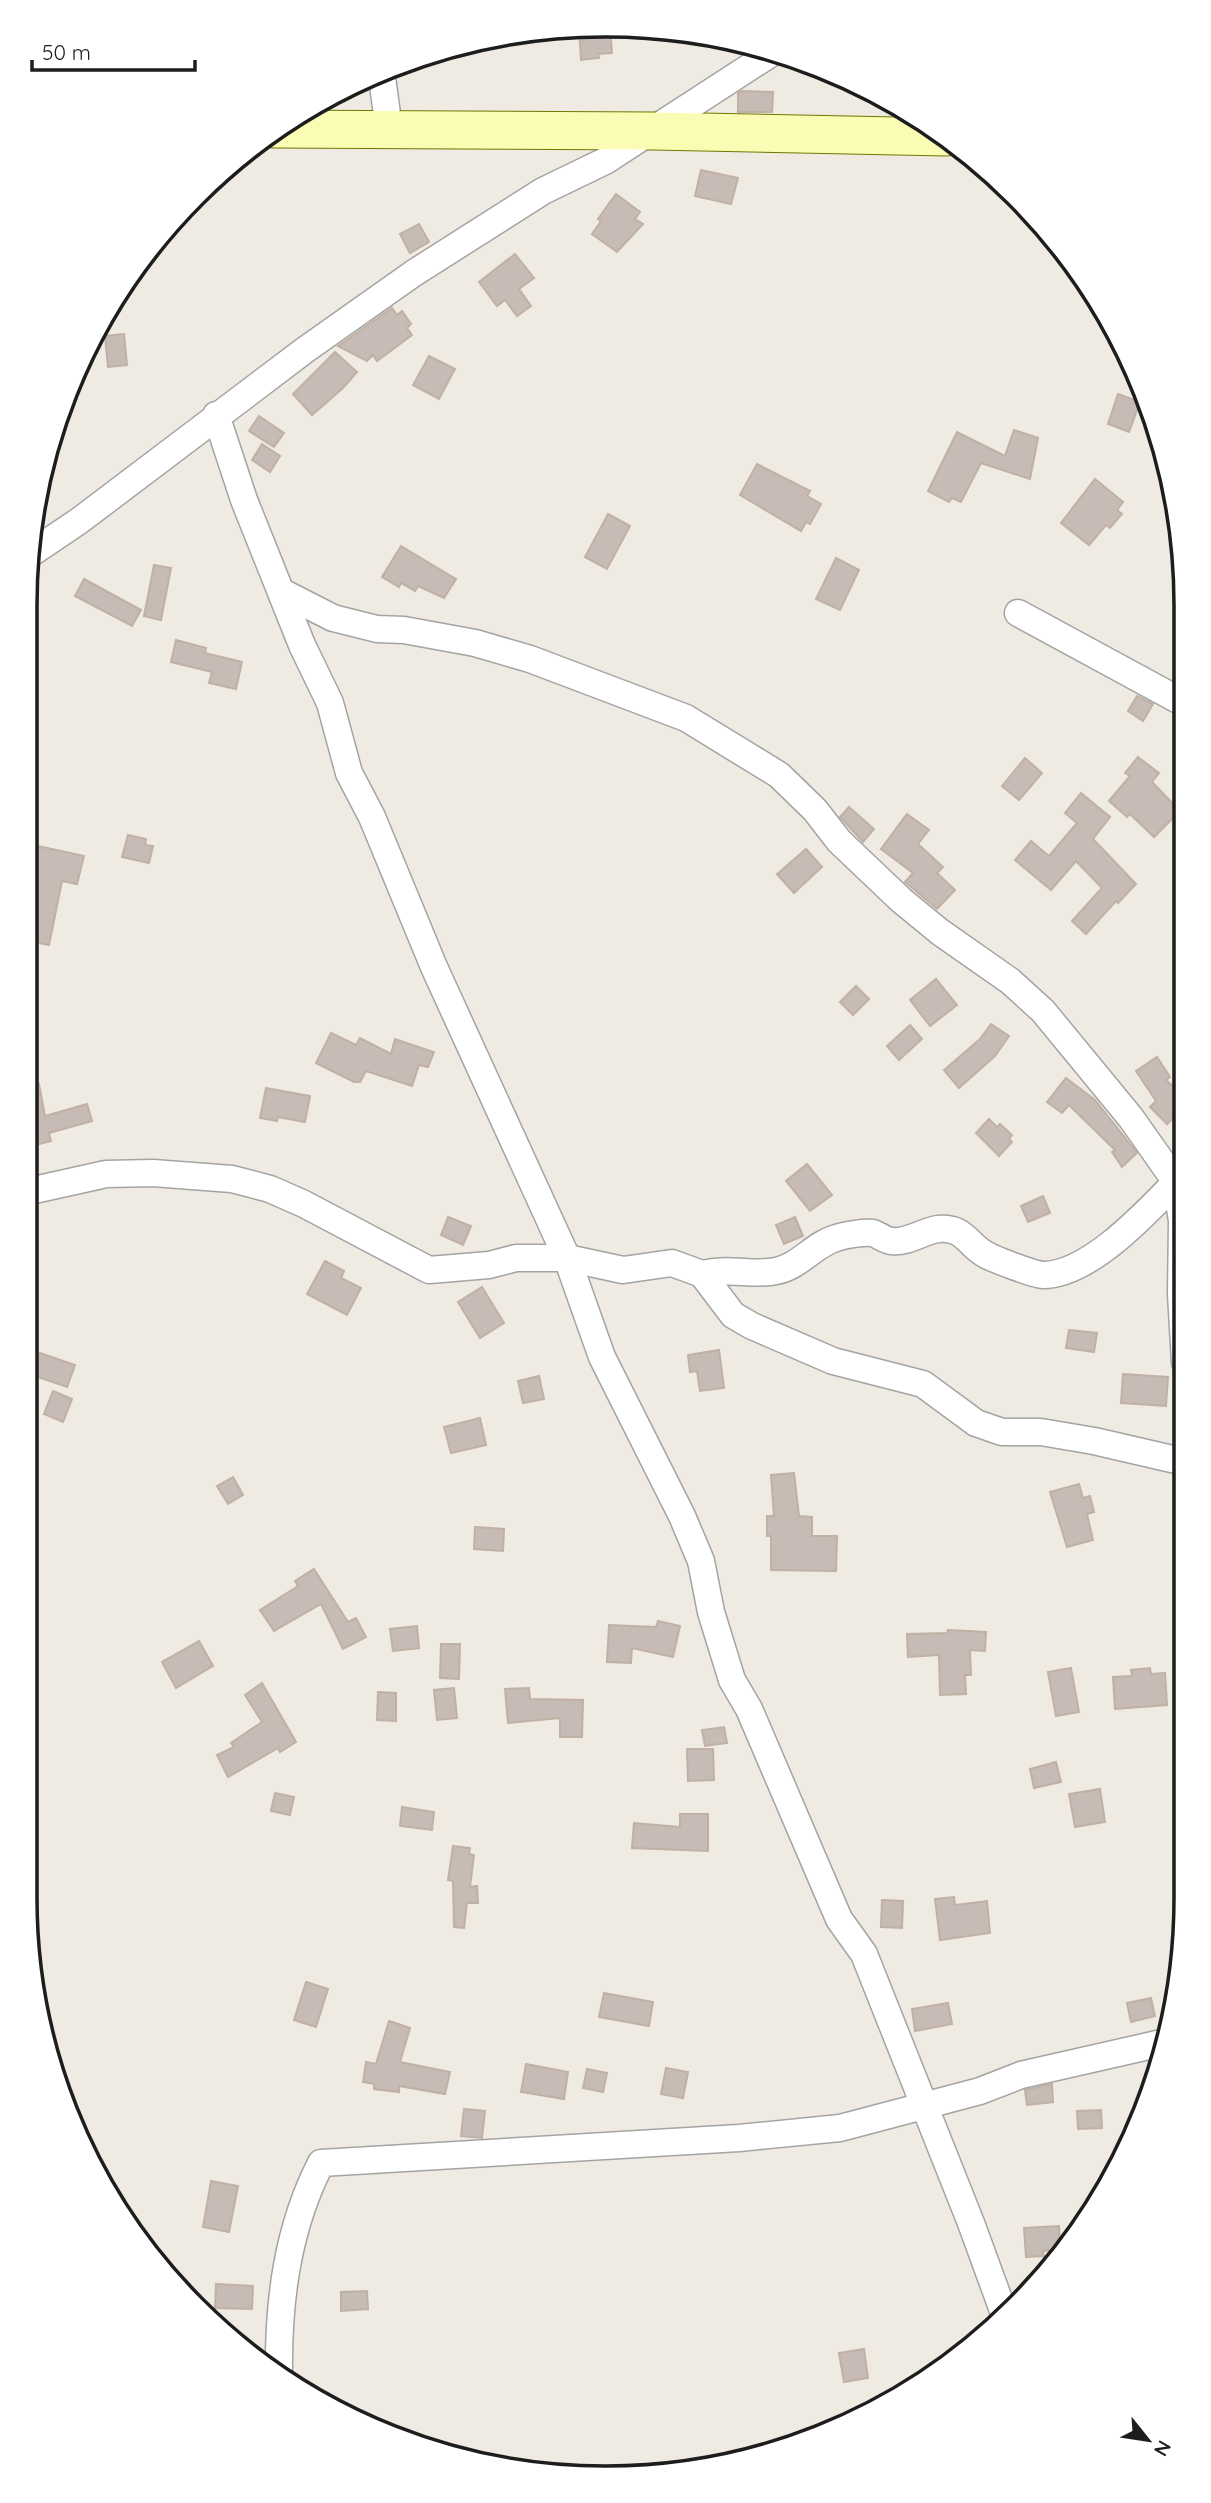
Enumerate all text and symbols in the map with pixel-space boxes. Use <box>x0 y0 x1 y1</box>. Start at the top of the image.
scale bar <box>32 28 194 72</box>
text: 50 m <box>42 39 91 65</box>
north arrow <box>1113 2405 1183 2475</box>
text: N <box>1149 2436 1177 2461</box>

